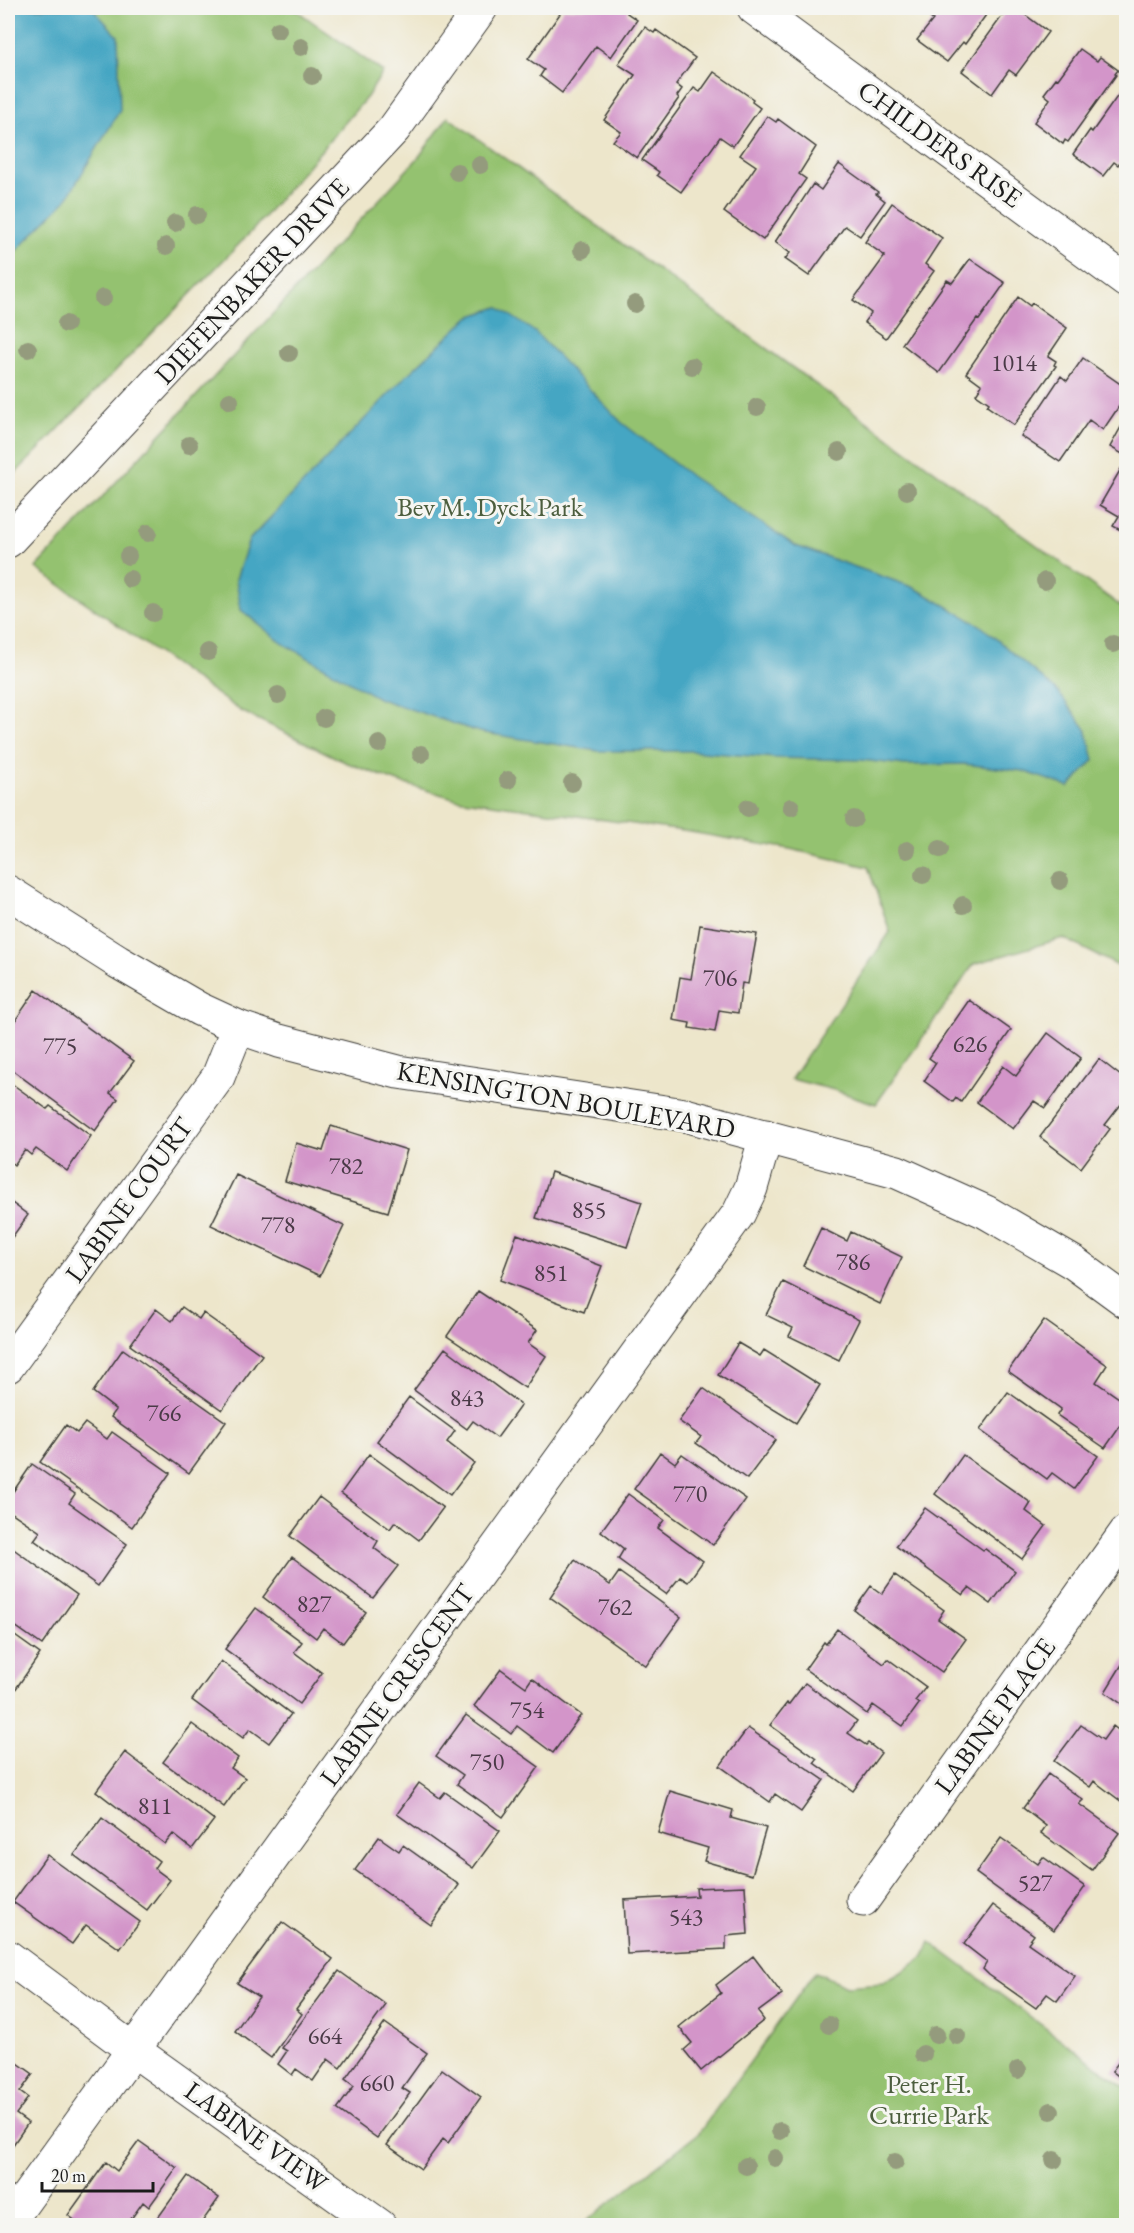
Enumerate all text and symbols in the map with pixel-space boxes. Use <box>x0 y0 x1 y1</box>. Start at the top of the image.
street label: CHILDERS RISE <box>851 72 1029 215</box>
street label: DIEFENBAKER DRIVE <box>147 170 357 391</box>
house number: 1014 <box>991 347 1038 378</box>
park label: Bev M. Dyck Park <box>397 489 583 524</box>
house number: 706 <box>703 962 737 993</box>
house number: 626 <box>953 1028 987 1059</box>
house number: 775 <box>43 1030 77 1061</box>
street label: KENSINGTON BOULEVARD <box>394 1052 738 1147</box>
street label: LABINE COURT <box>57 1109 201 1289</box>
house number: 782 <box>329 1150 364 1181</box>
house number: 855 <box>572 1194 606 1225</box>
house number: 778 <box>261 1209 295 1240</box>
house number: 786 <box>836 1246 870 1277</box>
house number: 851 <box>534 1257 568 1288</box>
house number: 843 <box>450 1382 484 1413</box>
house number: 766 <box>147 1397 181 1428</box>
house number: 770 <box>673 1478 707 1509</box>
street label: LABINE CRESCENT <box>311 1576 482 1793</box>
house number: 827 <box>297 1588 332 1619</box>
house number: 762 <box>598 1591 633 1622</box>
street label: LABINE PLACE <box>926 1631 1063 1801</box>
house number: 754 <box>510 1694 545 1725</box>
house number: 750 <box>470 1746 504 1777</box>
house number: 811 <box>138 1790 172 1821</box>
house number: 527 <box>1018 1867 1053 1898</box>
house number: 543 <box>669 1901 703 1932</box>
house number: 664 <box>308 2020 343 2051</box>
park label: Peter H. Currie Park <box>869 2066 989 2132</box>
house number: 660 <box>360 2067 394 2098</box>
street label: LABINE VIEW <box>178 2073 336 2201</box>
scale bar <box>42 2155 153 2193</box>
text: 20 m <box>51 2164 86 2187</box>

